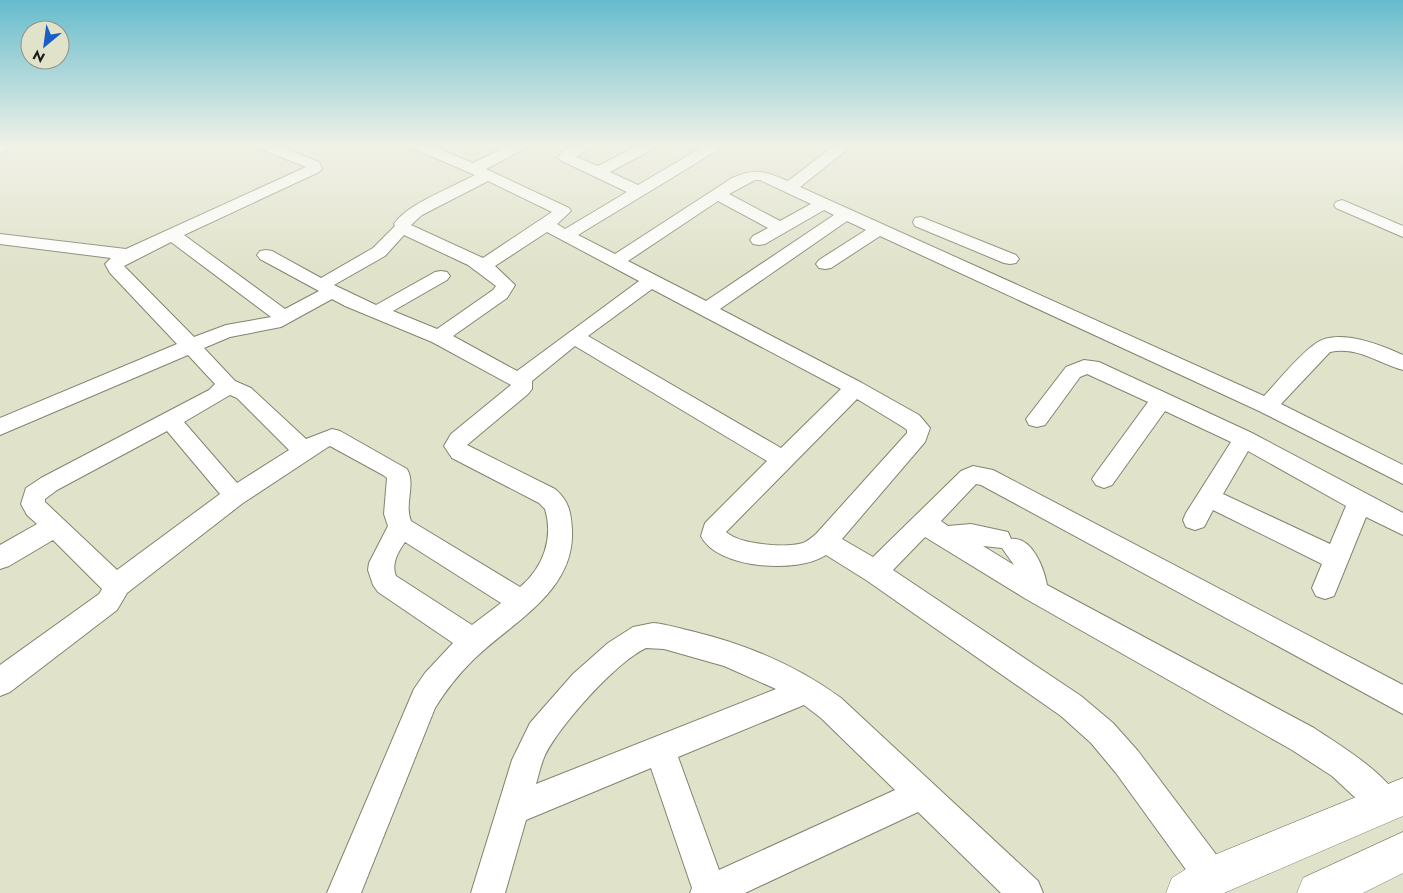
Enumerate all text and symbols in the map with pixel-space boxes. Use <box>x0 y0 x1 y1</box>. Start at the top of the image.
north arrow <box>20 20 70 70</box>
text: N <box>29 45 48 68</box>

